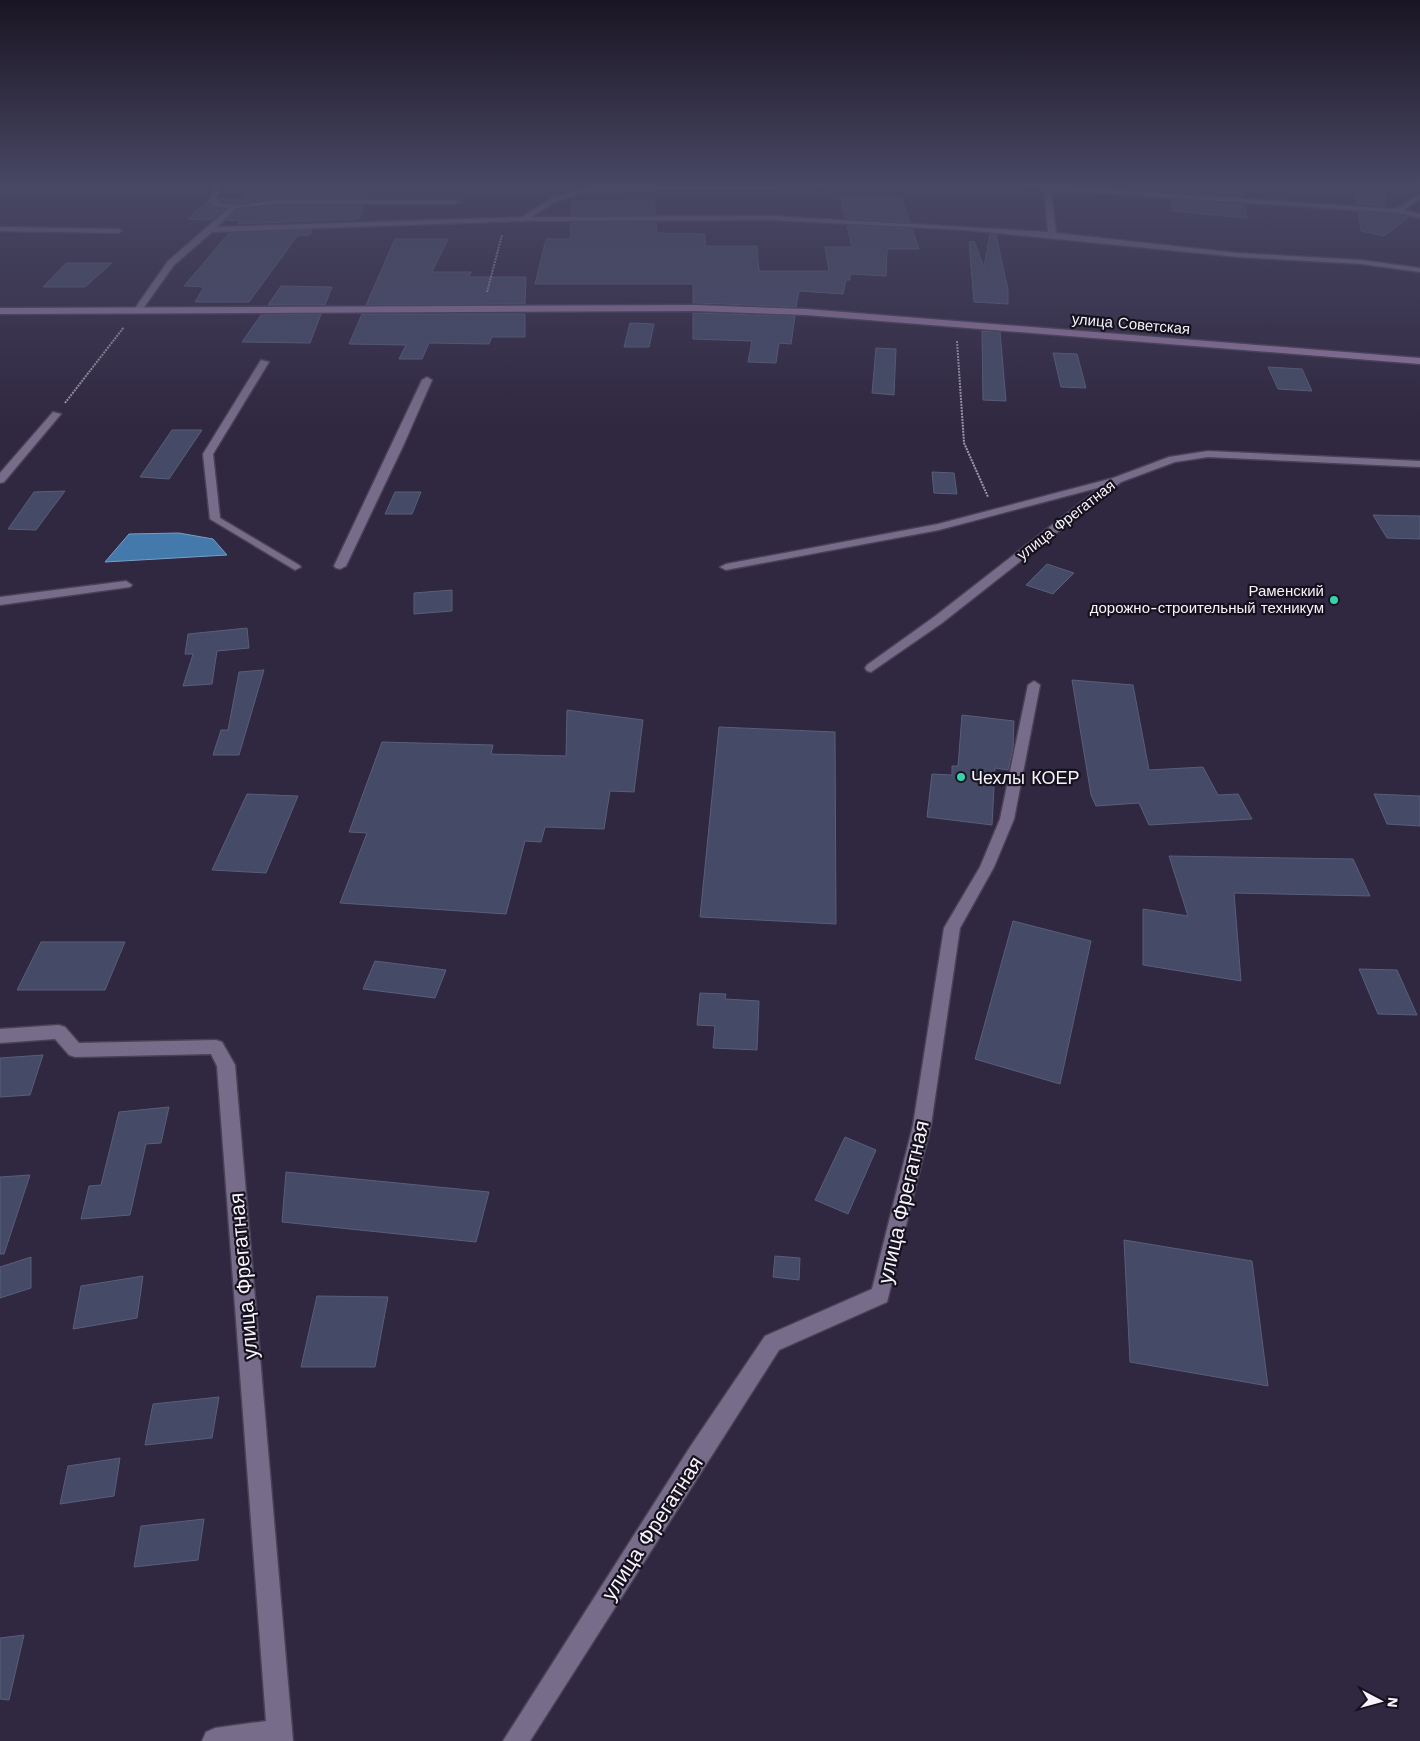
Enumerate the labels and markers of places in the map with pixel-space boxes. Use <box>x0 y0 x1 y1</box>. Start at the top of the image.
place label: Раменский дорожно-строительный техникум <box>1090 582 1324 617</box>
marker: Раменский дорожно-строительный техникум <box>1328 594 1340 606</box>
place label: Чехлы КОЕР <box>971 767 1080 788</box>
marker: Чехлы КОЕР <box>955 771 967 783</box>

